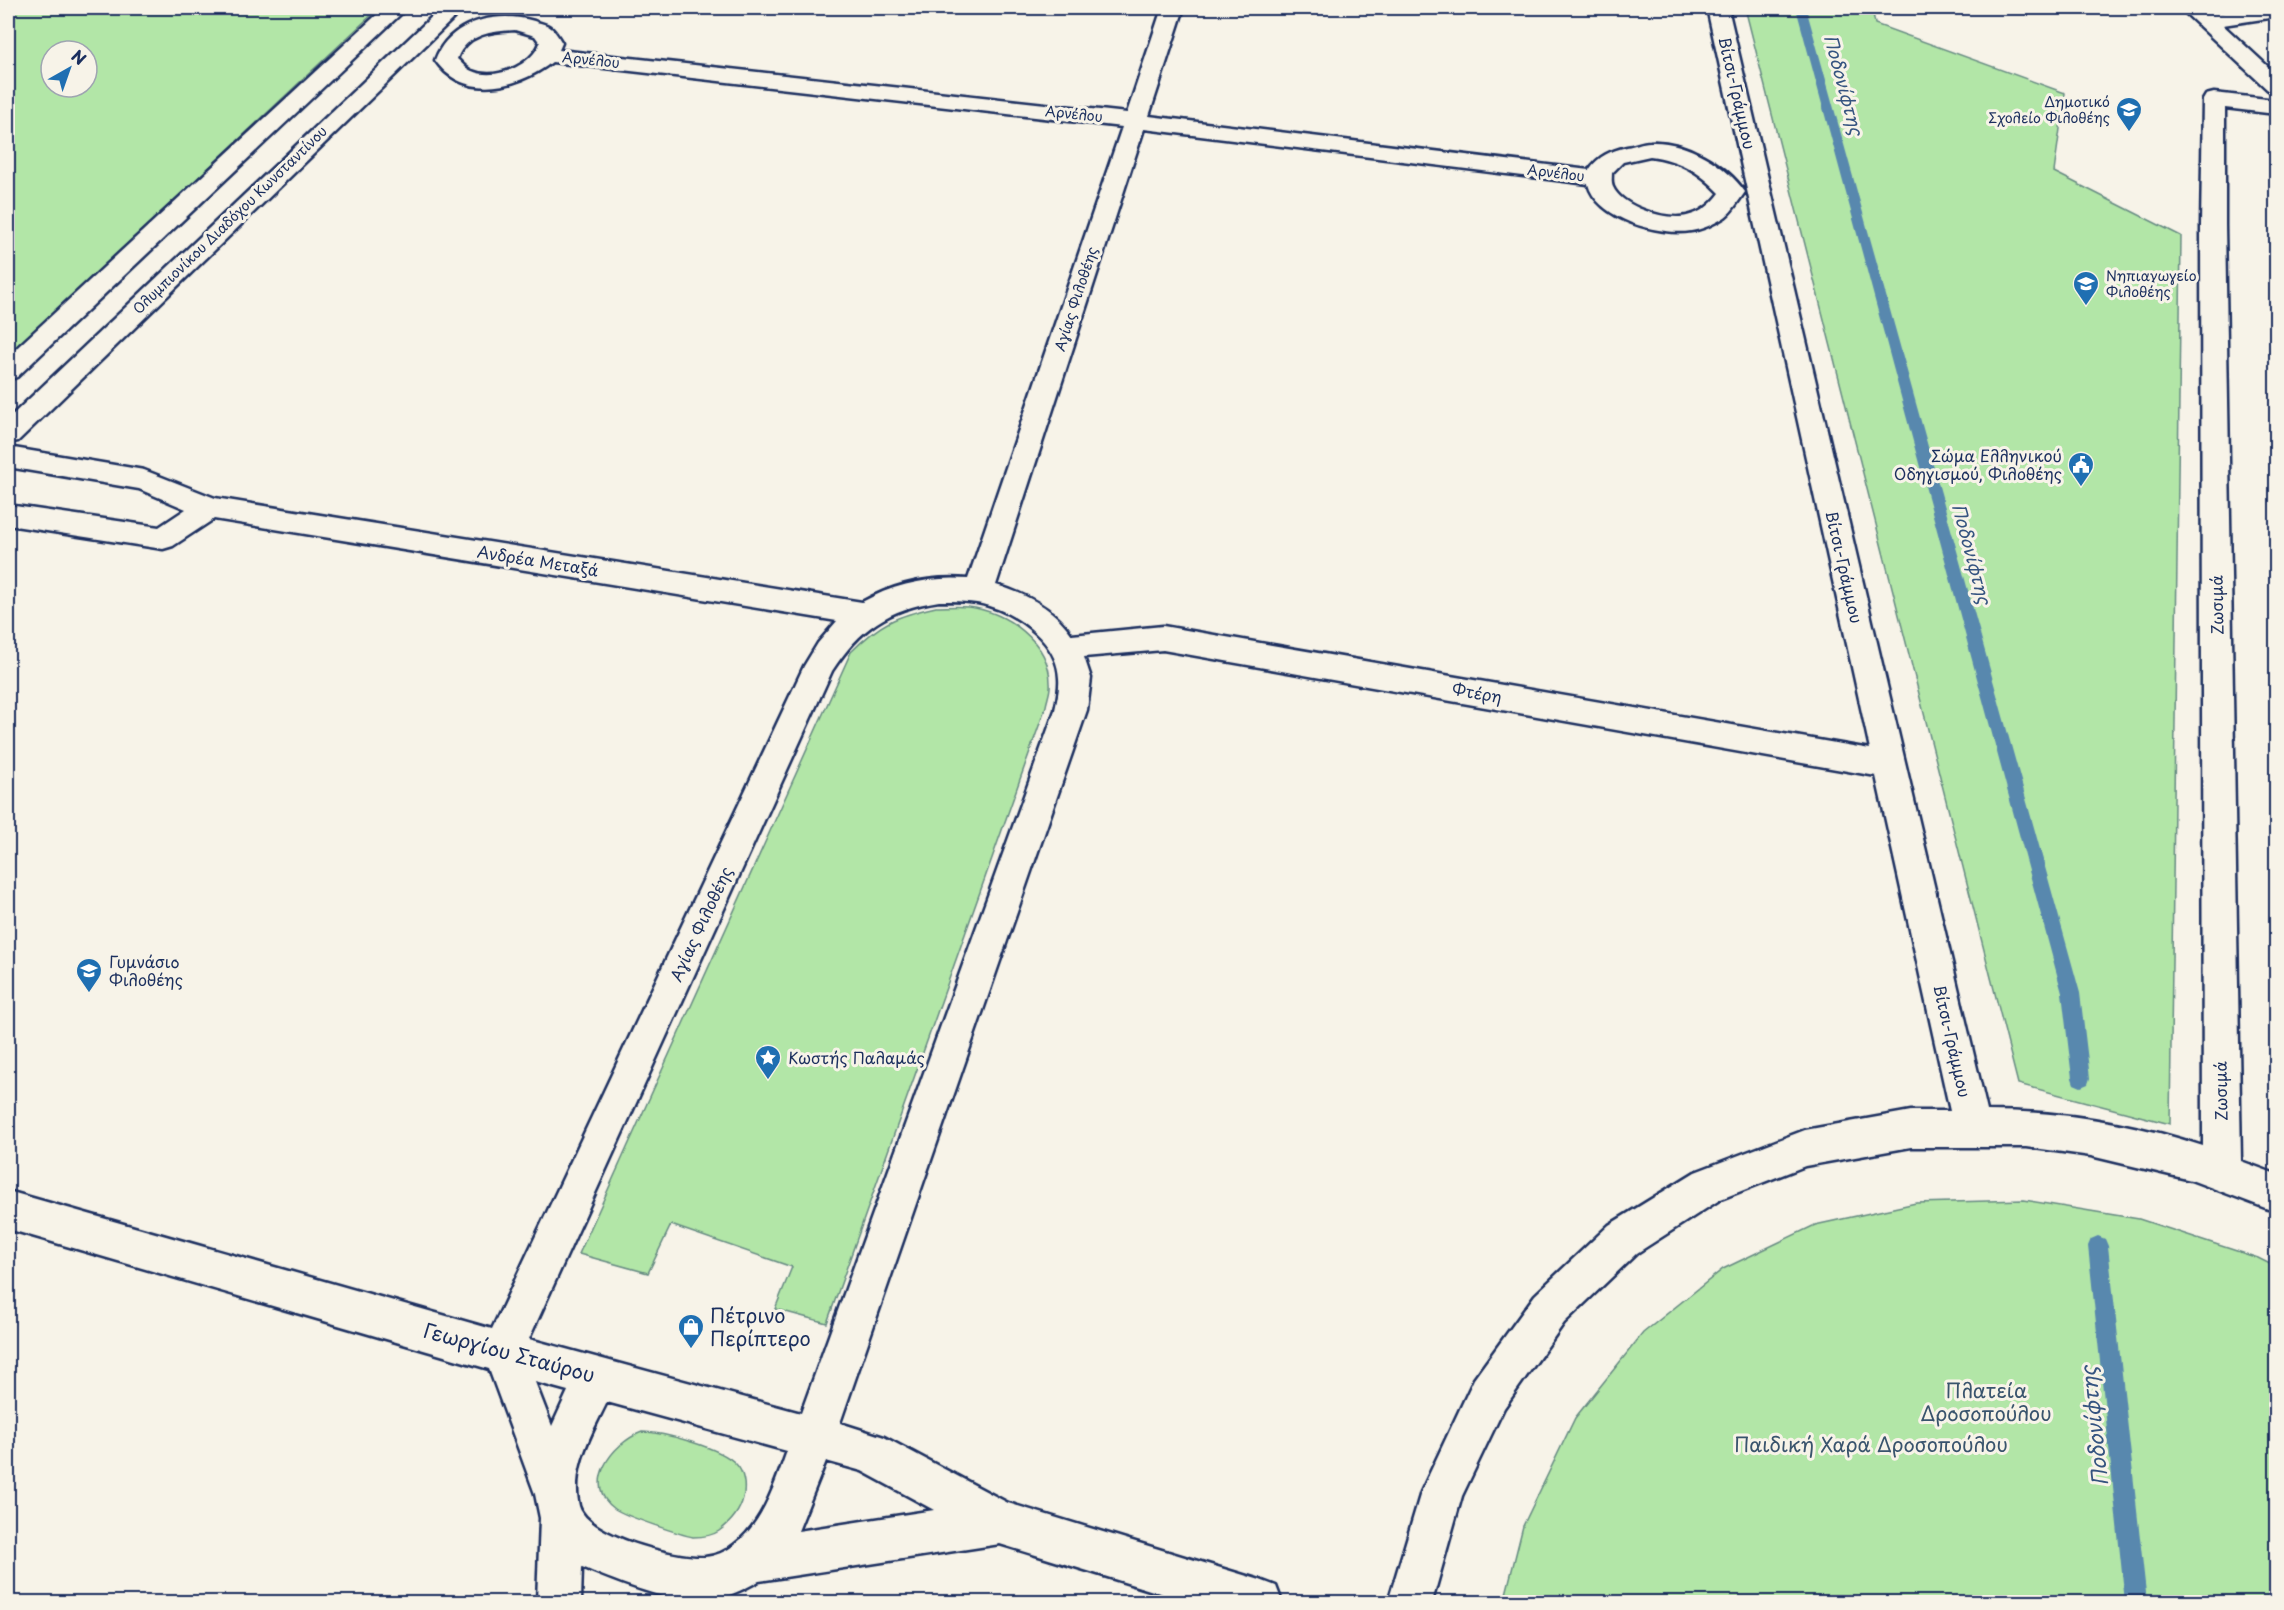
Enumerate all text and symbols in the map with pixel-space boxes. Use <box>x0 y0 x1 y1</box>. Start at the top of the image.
water label: Ποδονίφτης <box>1818 31 1871 140</box>
street label: Βίτσι-Γράμμου <box>1713 34 1763 152</box>
north arrow <box>39 39 99 99</box>
text: N <box>67 43 92 70</box>
street label: Αρνέλου <box>561 46 621 73</box>
place label: Δημοτικό Σχολείο Φιλοθέης <box>1988 91 2110 128</box>
school or university icon: Δημοτικό Σχολείο Φιλοθέης <box>2114 95 2144 133</box>
street label: Αρνέλου <box>1044 100 1104 127</box>
street label: Ολυμπιονίκου Διαδόχου Κωνσταντίνου <box>128 121 332 319</box>
street label: Αρνέλου <box>1526 159 1586 186</box>
street label: Αγίας Φιλοθέης <box>1049 244 1102 354</box>
place label: Νηπιαγωγείο Φιλοθέης <box>2106 265 2197 302</box>
school or university icon: Νηπιαγωγείο Φιλοθέης <box>2071 269 2101 307</box>
place label: Σώμα Ελληνικού Οδηγισμού, Φιλοθέης <box>1894 443 2062 485</box>
public building icon: Σώμα Ελληνικού Οδηγισμού, Φιλοθέης <box>2066 450 2096 488</box>
water label: Ποδονίφτης <box>1946 500 1999 609</box>
street label: Βίτσι-Γράμμου <box>1820 508 1870 626</box>
street label: Ανδρέα Μεταξά <box>476 539 601 581</box>
street label: Ζωσιμά <box>2203 574 2229 635</box>
street label: Φτέρη <box>1450 676 1504 708</box>
street label: Αγίας Φιλοθέης <box>663 862 737 985</box>
place label: Γυμνάσιο Φιλοθέης <box>109 949 183 991</box>
school or university icon: Γυμνάσιο Φιλοθέης <box>74 956 104 994</box>
street label: Βίτσι-Γράμμου <box>1928 982 1978 1100</box>
place icon: Κωστής Παλαμάς <box>753 1043 783 1081</box>
place label: Κωστής Παλαμάς <box>788 1045 925 1069</box>
street label: Ζωσιμά <box>2207 1060 2233 1121</box>
place label: Πέτρινο Περίπτερο <box>710 1300 811 1353</box>
shop icon: Πέτρινο Περίπτερο <box>676 1312 706 1350</box>
street label: Γεωργίου Σταύρου <box>420 1315 598 1389</box>
water label: Ποδονίφτης <box>2071 1363 2115 1488</box>
park label: Πλατεία Δροσοπούλου <box>1920 1375 2052 1428</box>
park label: Παιδική Χαρά Δροσοπούλου <box>1734 1429 2008 1459</box>

